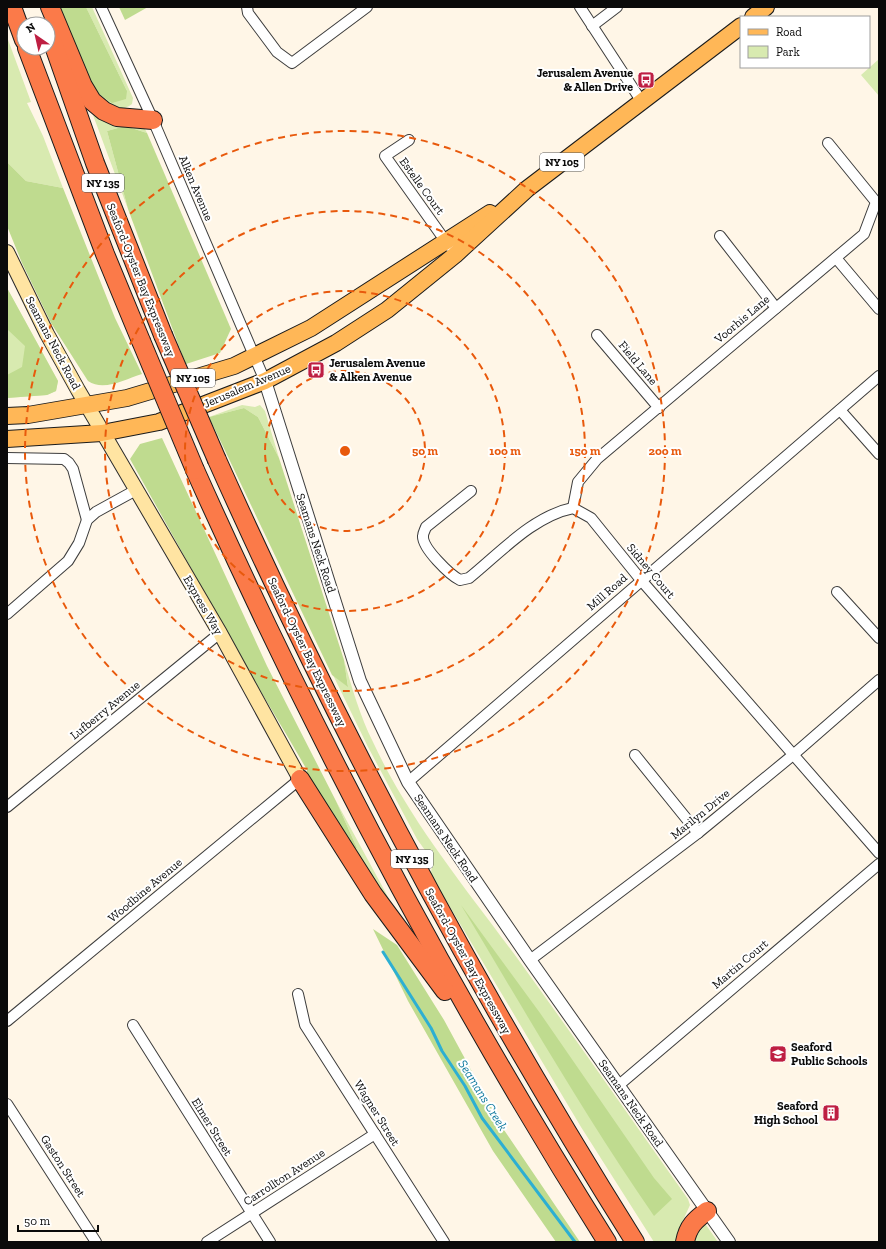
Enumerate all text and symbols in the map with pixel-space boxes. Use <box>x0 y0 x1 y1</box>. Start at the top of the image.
north arrow <box>16 16 56 56</box>
legend <box>740 16 870 68</box>
text: N <box>24 20 38 36</box>
text: Road <box>776 25 802 39</box>
text: Park <box>776 45 801 59</box>
place label: Jerusalem Avenue & Allen Drive <box>537 66 633 94</box>
bus stop icon: Jerusalem Avenue & Allen Drive <box>636 70 656 90</box>
street label: Alken Avenue <box>176 153 216 223</box>
road number: NY 105 <box>540 153 584 171</box>
street label: Estelle Court <box>397 155 448 218</box>
road number: NY 135 <box>82 174 124 192</box>
street label: Seaford-Oyster Bay Expressway <box>104 201 179 360</box>
street label: Voorhis Lane <box>711 292 773 347</box>
street label: Seamans Neck Road <box>23 294 84 392</box>
street label: Field Lane <box>616 338 661 388</box>
place label: Jerusalem Avenue & Alken Avenue <box>329 356 425 384</box>
bus stop icon: Jerusalem Avenue & Alken Avenue <box>306 360 326 380</box>
street label: Jerusalem Avenue <box>201 361 293 411</box>
road number: NY 105 <box>171 369 215 387</box>
centre of rings <box>338 444 352 458</box>
text: 50 m <box>412 444 438 458</box>
text: 100 m <box>489 444 521 458</box>
text: 150 m <box>570 444 601 458</box>
text: 200 m <box>648 444 682 458</box>
street label: Seamans Neck Road <box>293 492 339 595</box>
street label: Sidney Court <box>624 541 678 602</box>
street label: Mill Road <box>584 570 630 613</box>
street label: Express Way <box>181 573 226 638</box>
street label: Seaford-Oyster Bay Expressway <box>265 575 350 730</box>
street label: Lufberry Avenue <box>67 677 143 742</box>
street label: Marilyn Drive <box>668 786 733 842</box>
street label: Seamans Neck Road <box>411 791 481 885</box>
road number: NY 135 <box>391 850 433 868</box>
street label: Woodbine Avenue <box>105 855 185 925</box>
street label: Seaford-Oyster Bay Expressway <box>422 886 514 1037</box>
street label: Martin Court <box>709 936 771 991</box>
place label: Seaford Public Schools <box>791 1040 868 1068</box>
school or university icon: Seaford Public Schools <box>768 1044 788 1064</box>
water label: Seamans Creek <box>455 1057 511 1133</box>
street label: Seamans Neck Road <box>596 1057 667 1150</box>
street label: Wagner Street <box>351 1078 403 1149</box>
street label: Elmer Street <box>189 1096 236 1159</box>
place label: Seaford High School <box>754 1099 819 1127</box>
building icon: Seaford High School <box>821 1103 841 1123</box>
street label: Gaston Street <box>38 1132 89 1200</box>
street label: Carrollton Avenue <box>241 1145 328 1208</box>
scale bar <box>18 1207 98 1233</box>
text: 50 m <box>24 1214 51 1228</box>

